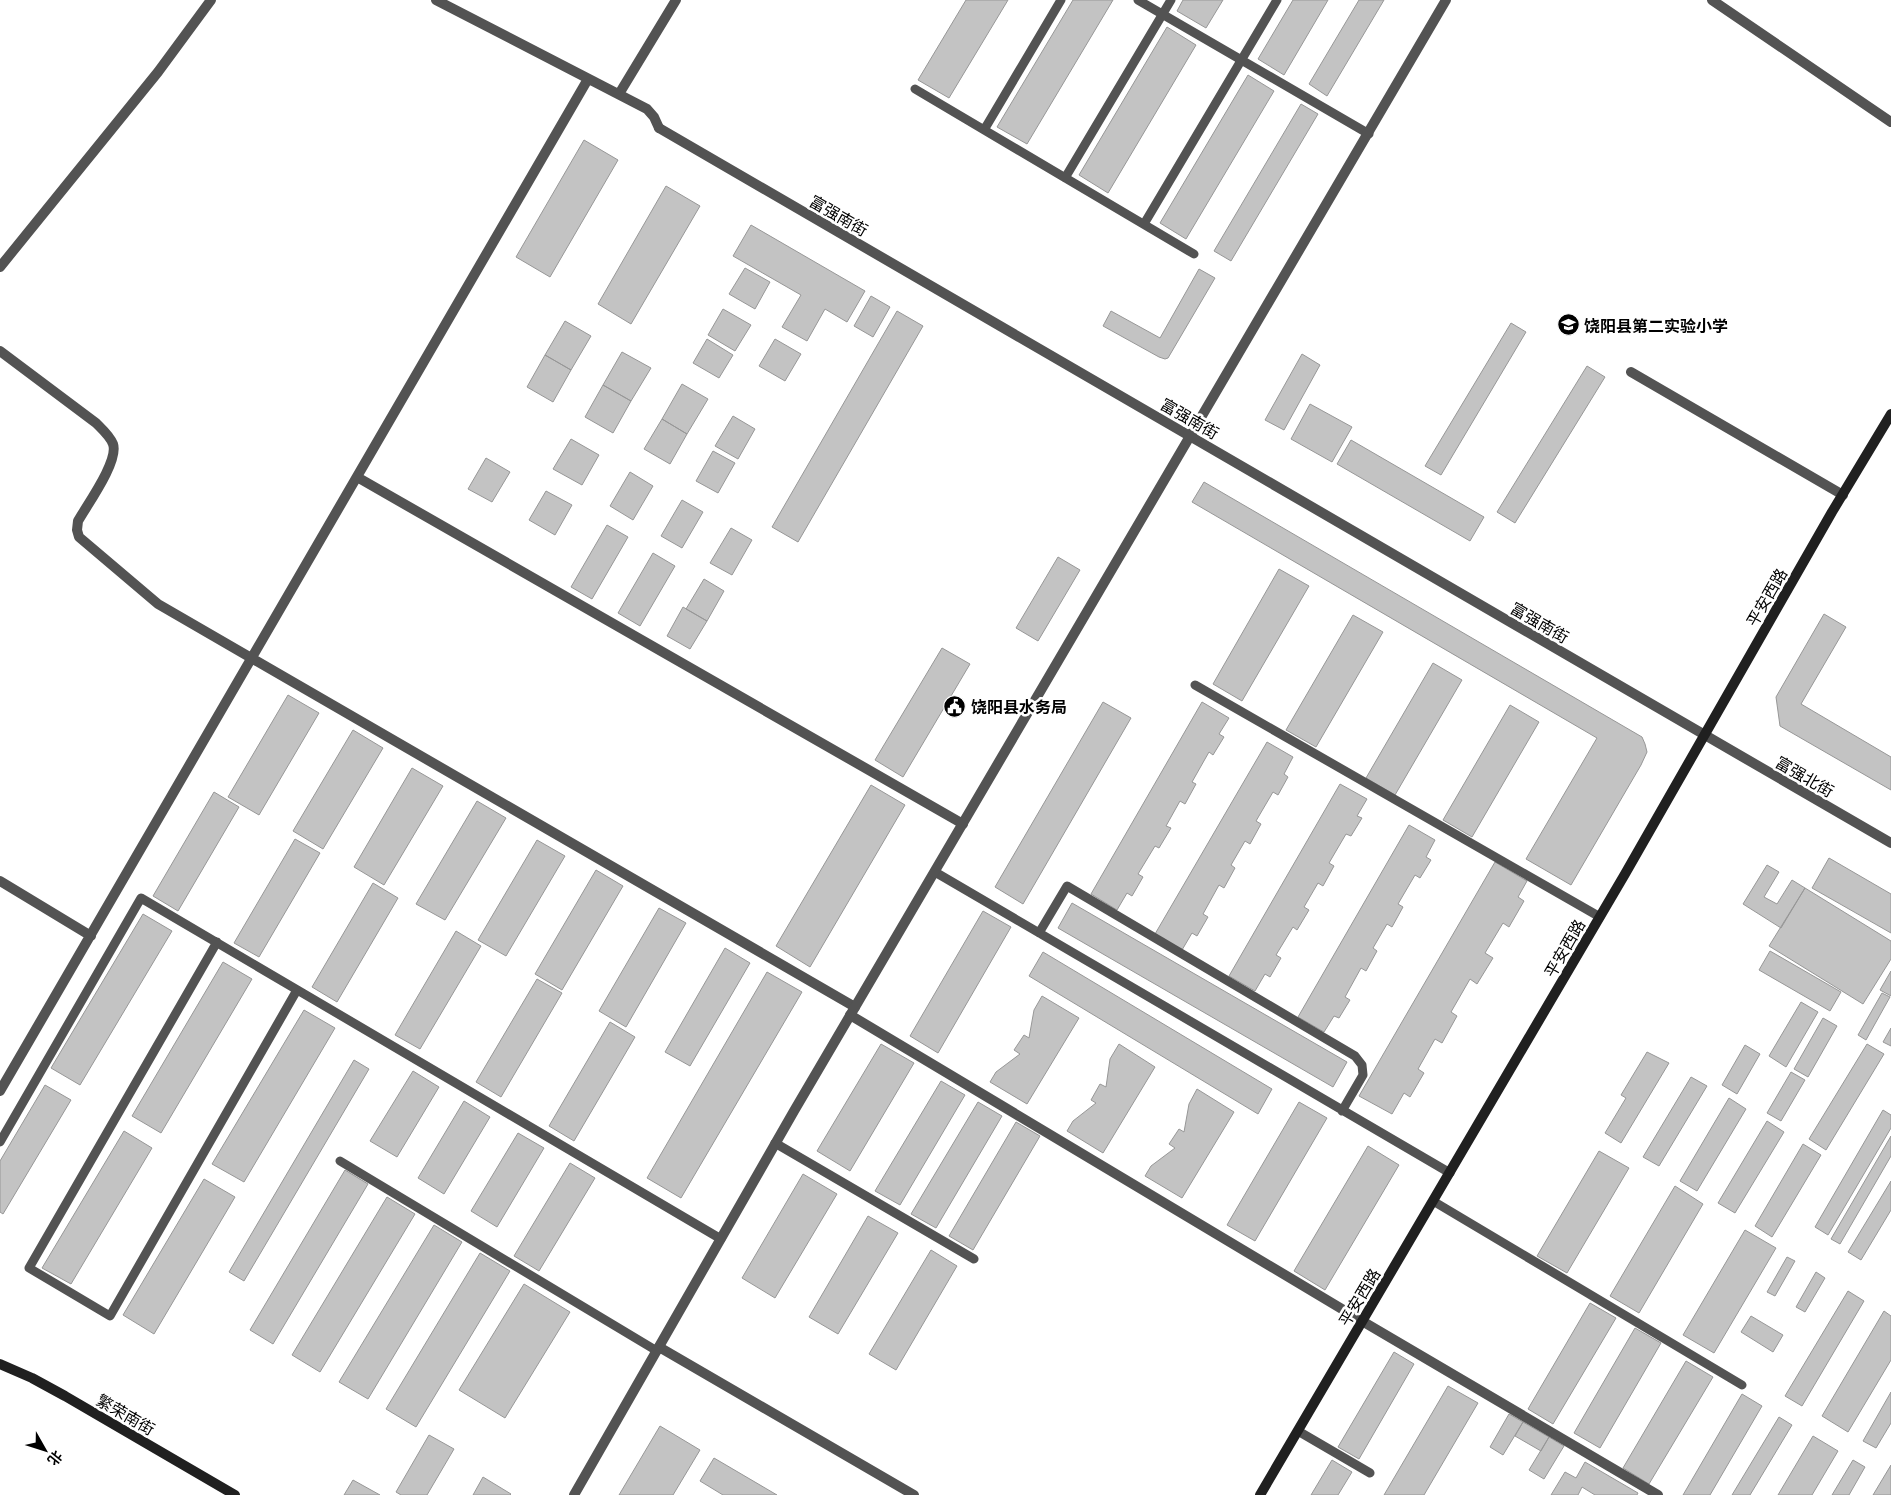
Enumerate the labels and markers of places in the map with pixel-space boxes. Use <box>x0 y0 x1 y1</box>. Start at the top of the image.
school or university icon: 饶阳县第二实验小学 <box>1556 313 1580 337</box>
place label: 饶阳县第二实验小学 <box>1584 316 1728 335</box>
public building icon: 饶阳县水务局 <box>943 694 967 718</box>
place label: 饶阳县水务局 <box>971 697 1067 716</box>

